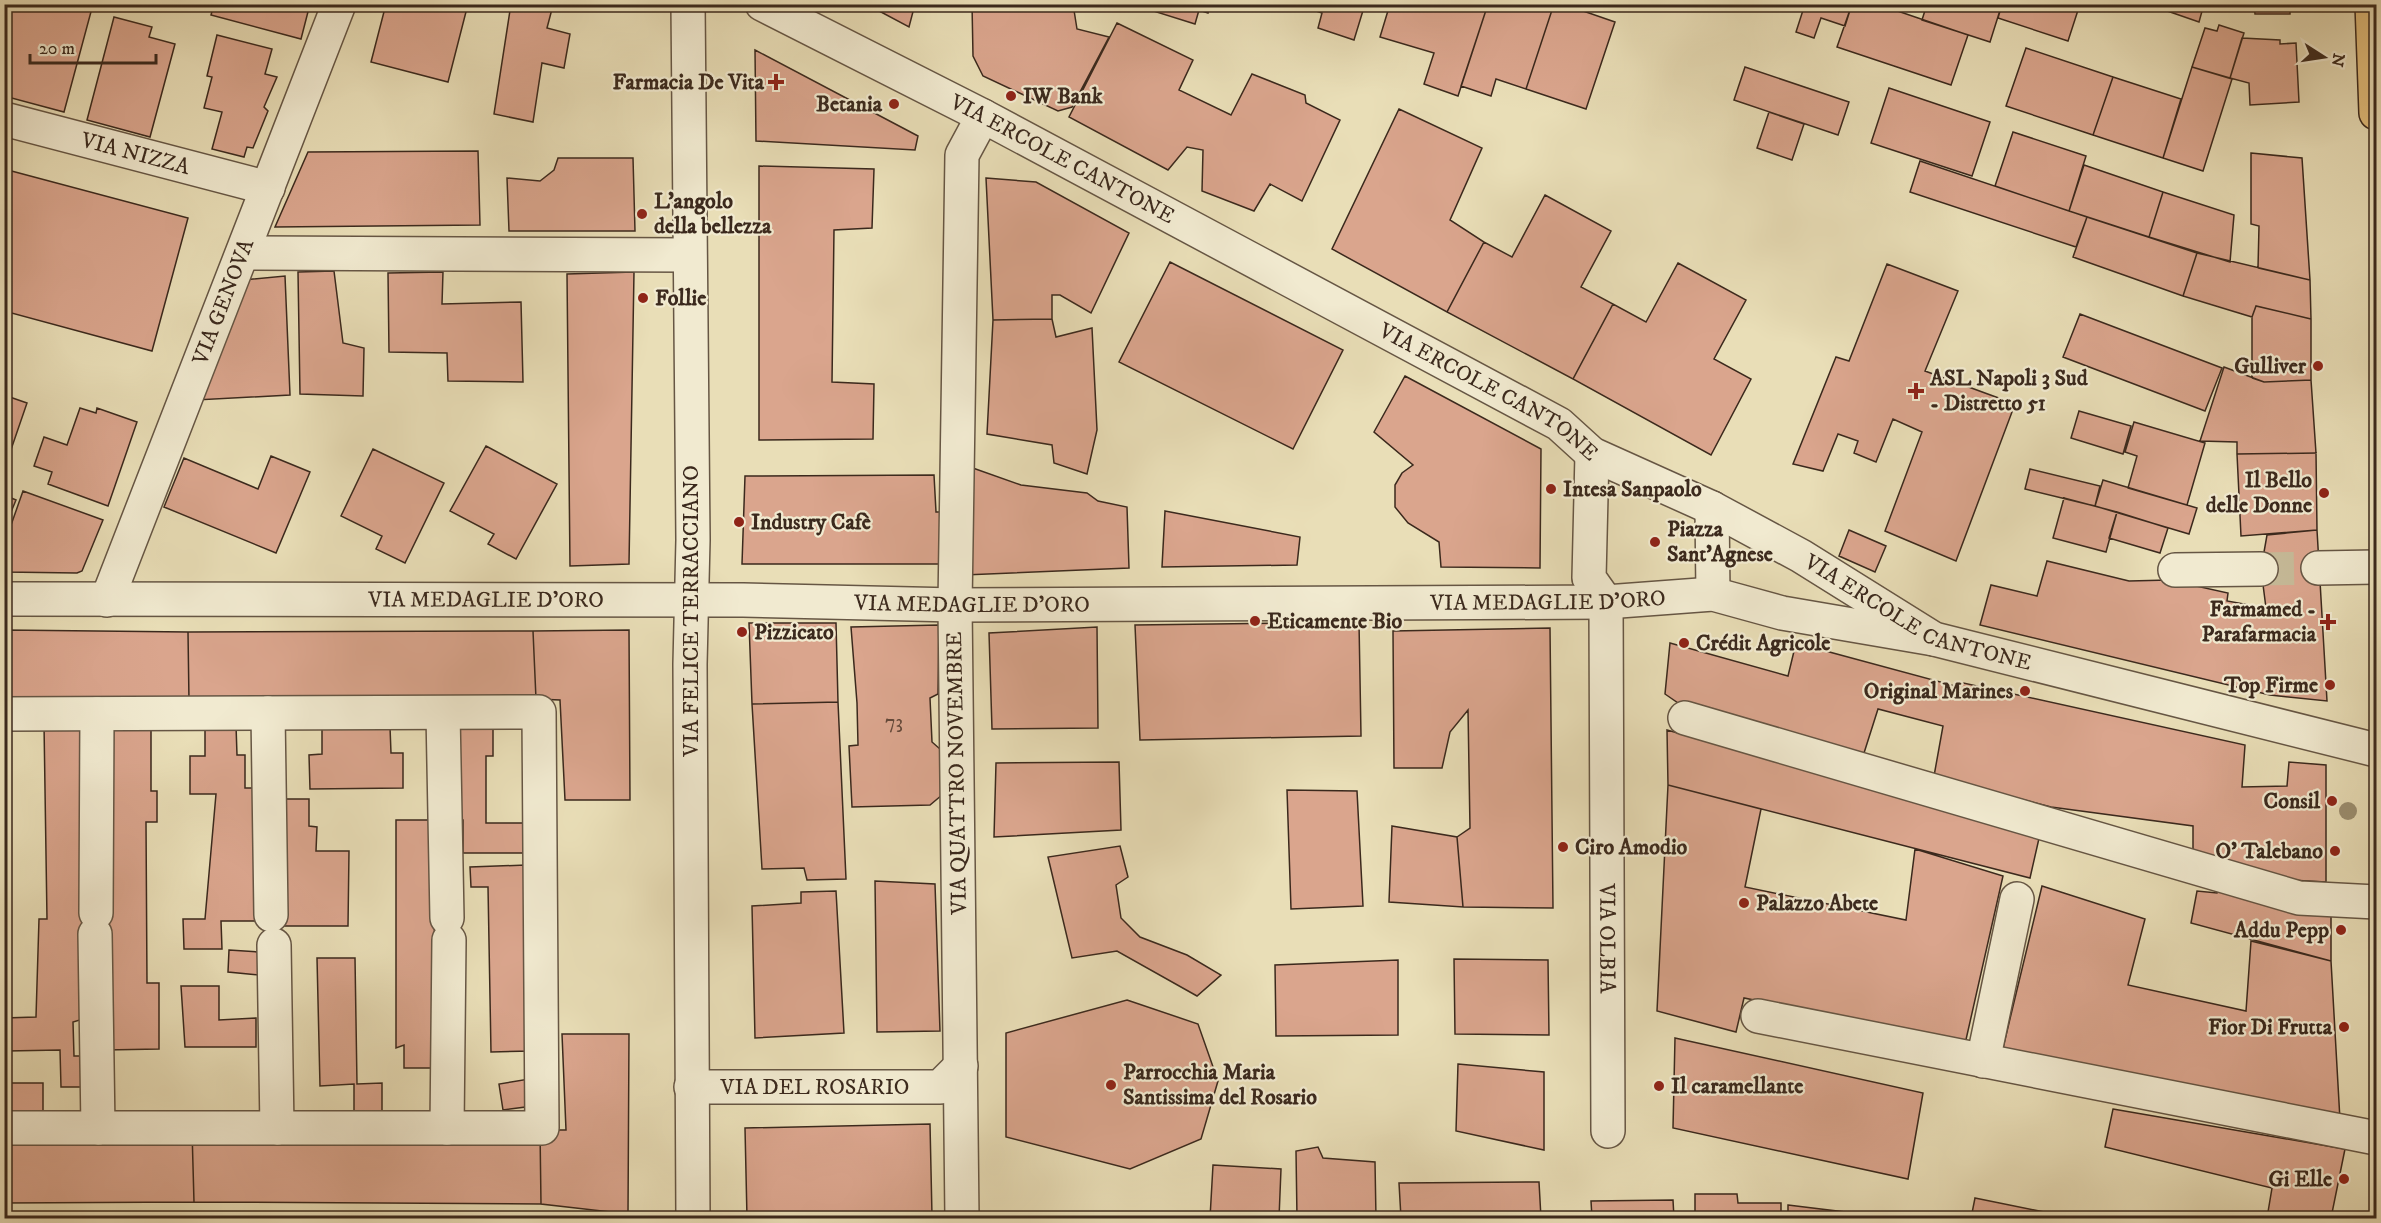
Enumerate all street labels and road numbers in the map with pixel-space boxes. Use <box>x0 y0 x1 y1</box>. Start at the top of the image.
street label: VIA ERCOLE CANTONE <box>945 88 1179 229</box>
street label: VIA NIZZA <box>77 126 194 181</box>
street label: VIA GENOVA <box>186 234 260 370</box>
street label: VIA ERCOLE CANTONE <box>1374 316 1604 466</box>
street label: VIA FELICE TERRACCIANO <box>678 465 705 758</box>
street label: VIA ERCOLE CANTONE <box>1799 548 2034 676</box>
street label: VIA MEDAGLIE D'ORO <box>1429 584 1667 616</box>
street label: VIA MEDAGLIE D'ORO <box>367 586 604 613</box>
street label: VIA MEDAGLIE D'ORO <box>853 589 1090 619</box>
street label: VIA QUATTRO NOVEMBRE <box>941 631 973 916</box>
street label: VIA OLBIA <box>1594 883 1621 995</box>
street label: VIA DEL ROSARIO <box>720 1074 909 1101</box>

